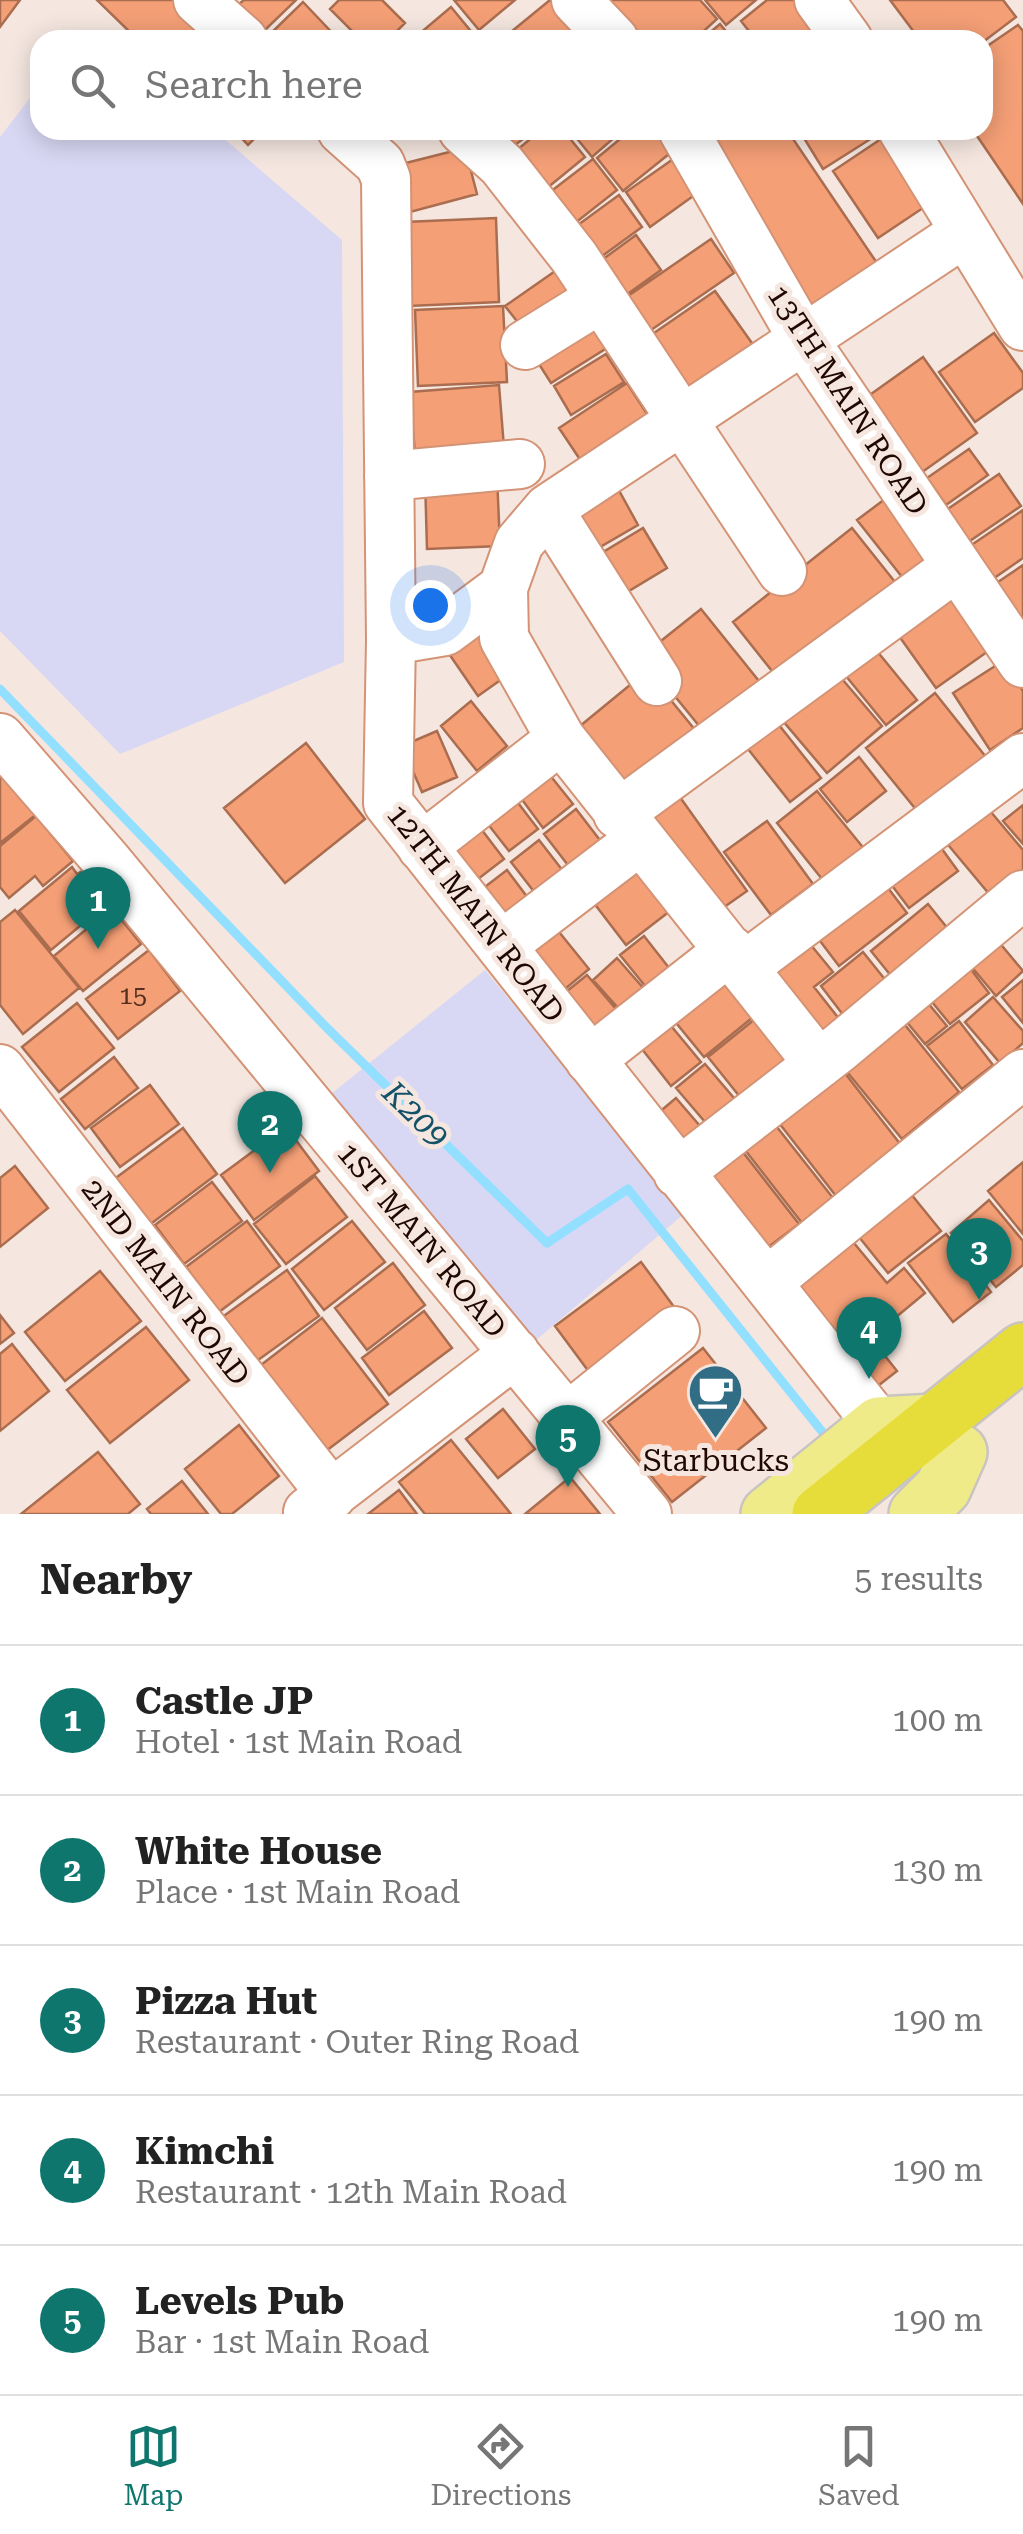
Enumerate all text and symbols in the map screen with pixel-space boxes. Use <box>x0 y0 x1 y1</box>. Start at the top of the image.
search box <box>30 30 993 140</box>
icon: search <box>65 58 120 113</box>
text: Search here <box>145 63 363 107</box>
street label: 13TH MAIN ROAD <box>761 279 935 521</box>
your location <box>405 580 456 631</box>
street label: 12TH MAIN ROAD <box>380 797 572 1029</box>
pin: 1 <box>66 866 130 949</box>
house number: 15 <box>119 981 147 1010</box>
water label: K209 <box>374 1073 457 1155</box>
pin: 2 <box>238 1090 302 1173</box>
street label: 1ST MAIN ROAD <box>330 1136 514 1344</box>
street label: 2ND MAIN ROAD <box>75 1172 257 1392</box>
pin: 3 <box>946 1218 1012 1300</box>
pin: 4 <box>836 1296 902 1379</box>
cafe icon: Starbucks <box>686 1362 746 1441</box>
pin: 5 <box>536 1404 600 1487</box>
place label: Starbucks <box>643 1443 789 1478</box>
text: Nearby <box>40 1555 192 1604</box>
text: 5 results <box>855 1560 983 1598</box>
text: Castle JP <box>135 1679 313 1723</box>
text: 1 <box>64 1701 81 1739</box>
text: 100 m <box>892 1701 983 1739</box>
text: Hotel · 1st Main Road <box>135 1723 462 1761</box>
text: White House <box>135 1829 382 1873</box>
text: 2 <box>64 1851 81 1889</box>
text: 130 m <box>892 1851 983 1889</box>
text: Place · 1st Main Road <box>135 1873 460 1911</box>
text: Pizza Hut <box>135 1979 317 2023</box>
text: 3 <box>64 2001 81 2039</box>
text: 190 m <box>892 2001 983 2039</box>
text: Restaurant · Outer Ring Road <box>135 2023 579 2061</box>
text: Kimchi <box>135 2129 274 2173</box>
text: 4 <box>64 2151 81 2189</box>
text: 190 m <box>892 2151 983 2189</box>
text: Restaurant · 12th Main Road <box>135 2173 567 2211</box>
text: Levels Pub <box>135 2279 345 2323</box>
text: 5 <box>64 2301 81 2339</box>
text: 190 m <box>892 2301 983 2339</box>
text: Bar · 1st Main Road <box>135 2323 429 2361</box>
tab: Map <box>124 2419 183 2512</box>
tab: Directions <box>430 2419 571 2512</box>
tab: Saved <box>818 2419 900 2512</box>

